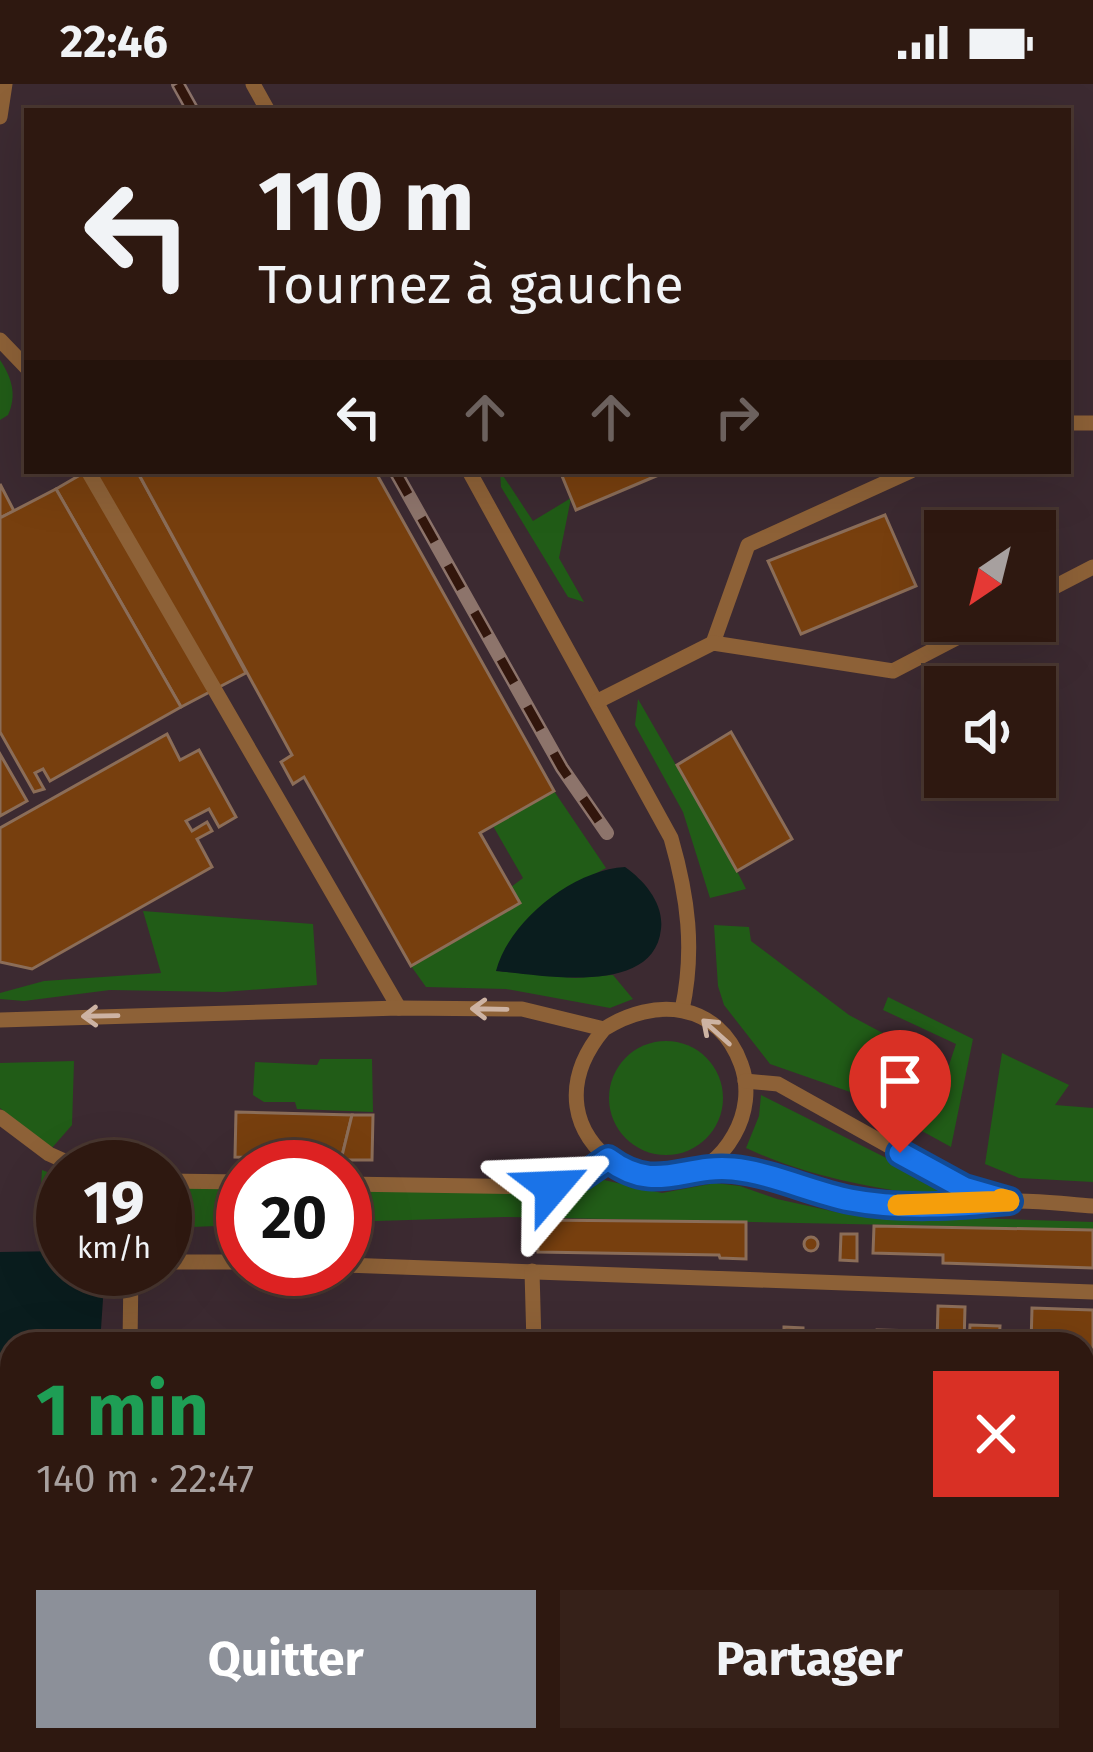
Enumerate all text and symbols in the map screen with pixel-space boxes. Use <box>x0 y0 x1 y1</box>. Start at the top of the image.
text: 22:46 <box>60 15 168 69</box>
text: 110 m <box>258 151 474 252</box>
icon: left <box>60 156 216 312</box>
text: Tournez à gauche <box>258 253 684 317</box>
icon: left <box>326 384 392 450</box>
icon: ahead <box>452 384 518 450</box>
icon: ahead <box>578 384 644 450</box>
icon: right <box>704 384 770 450</box>
north arrow <box>924 510 1056 642</box>
map controls <box>924 510 1056 798</box>
button: sound <box>924 666 1056 798</box>
one-way arrow <box>470 998 509 1020</box>
one-way arrow <box>81 1004 120 1027</box>
one-way arrow <box>702 1018 732 1047</box>
pin <box>849 1030 951 1153</box>
icon: arrive <box>867 1048 933 1114</box>
position arrow <box>489 1124 615 1250</box>
speed limit sign: 20 <box>216 1140 372 1296</box>
text: 19 <box>83 1167 145 1239</box>
text: km/h <box>77 1230 151 1266</box>
text: 1 min <box>36 1368 209 1454</box>
button: close <box>933 1371 1059 1497</box>
text: 140 m · 22:47 <box>36 1456 254 1502</box>
button: Quitter <box>36 1590 536 1728</box>
button: Partager <box>560 1590 1059 1728</box>

